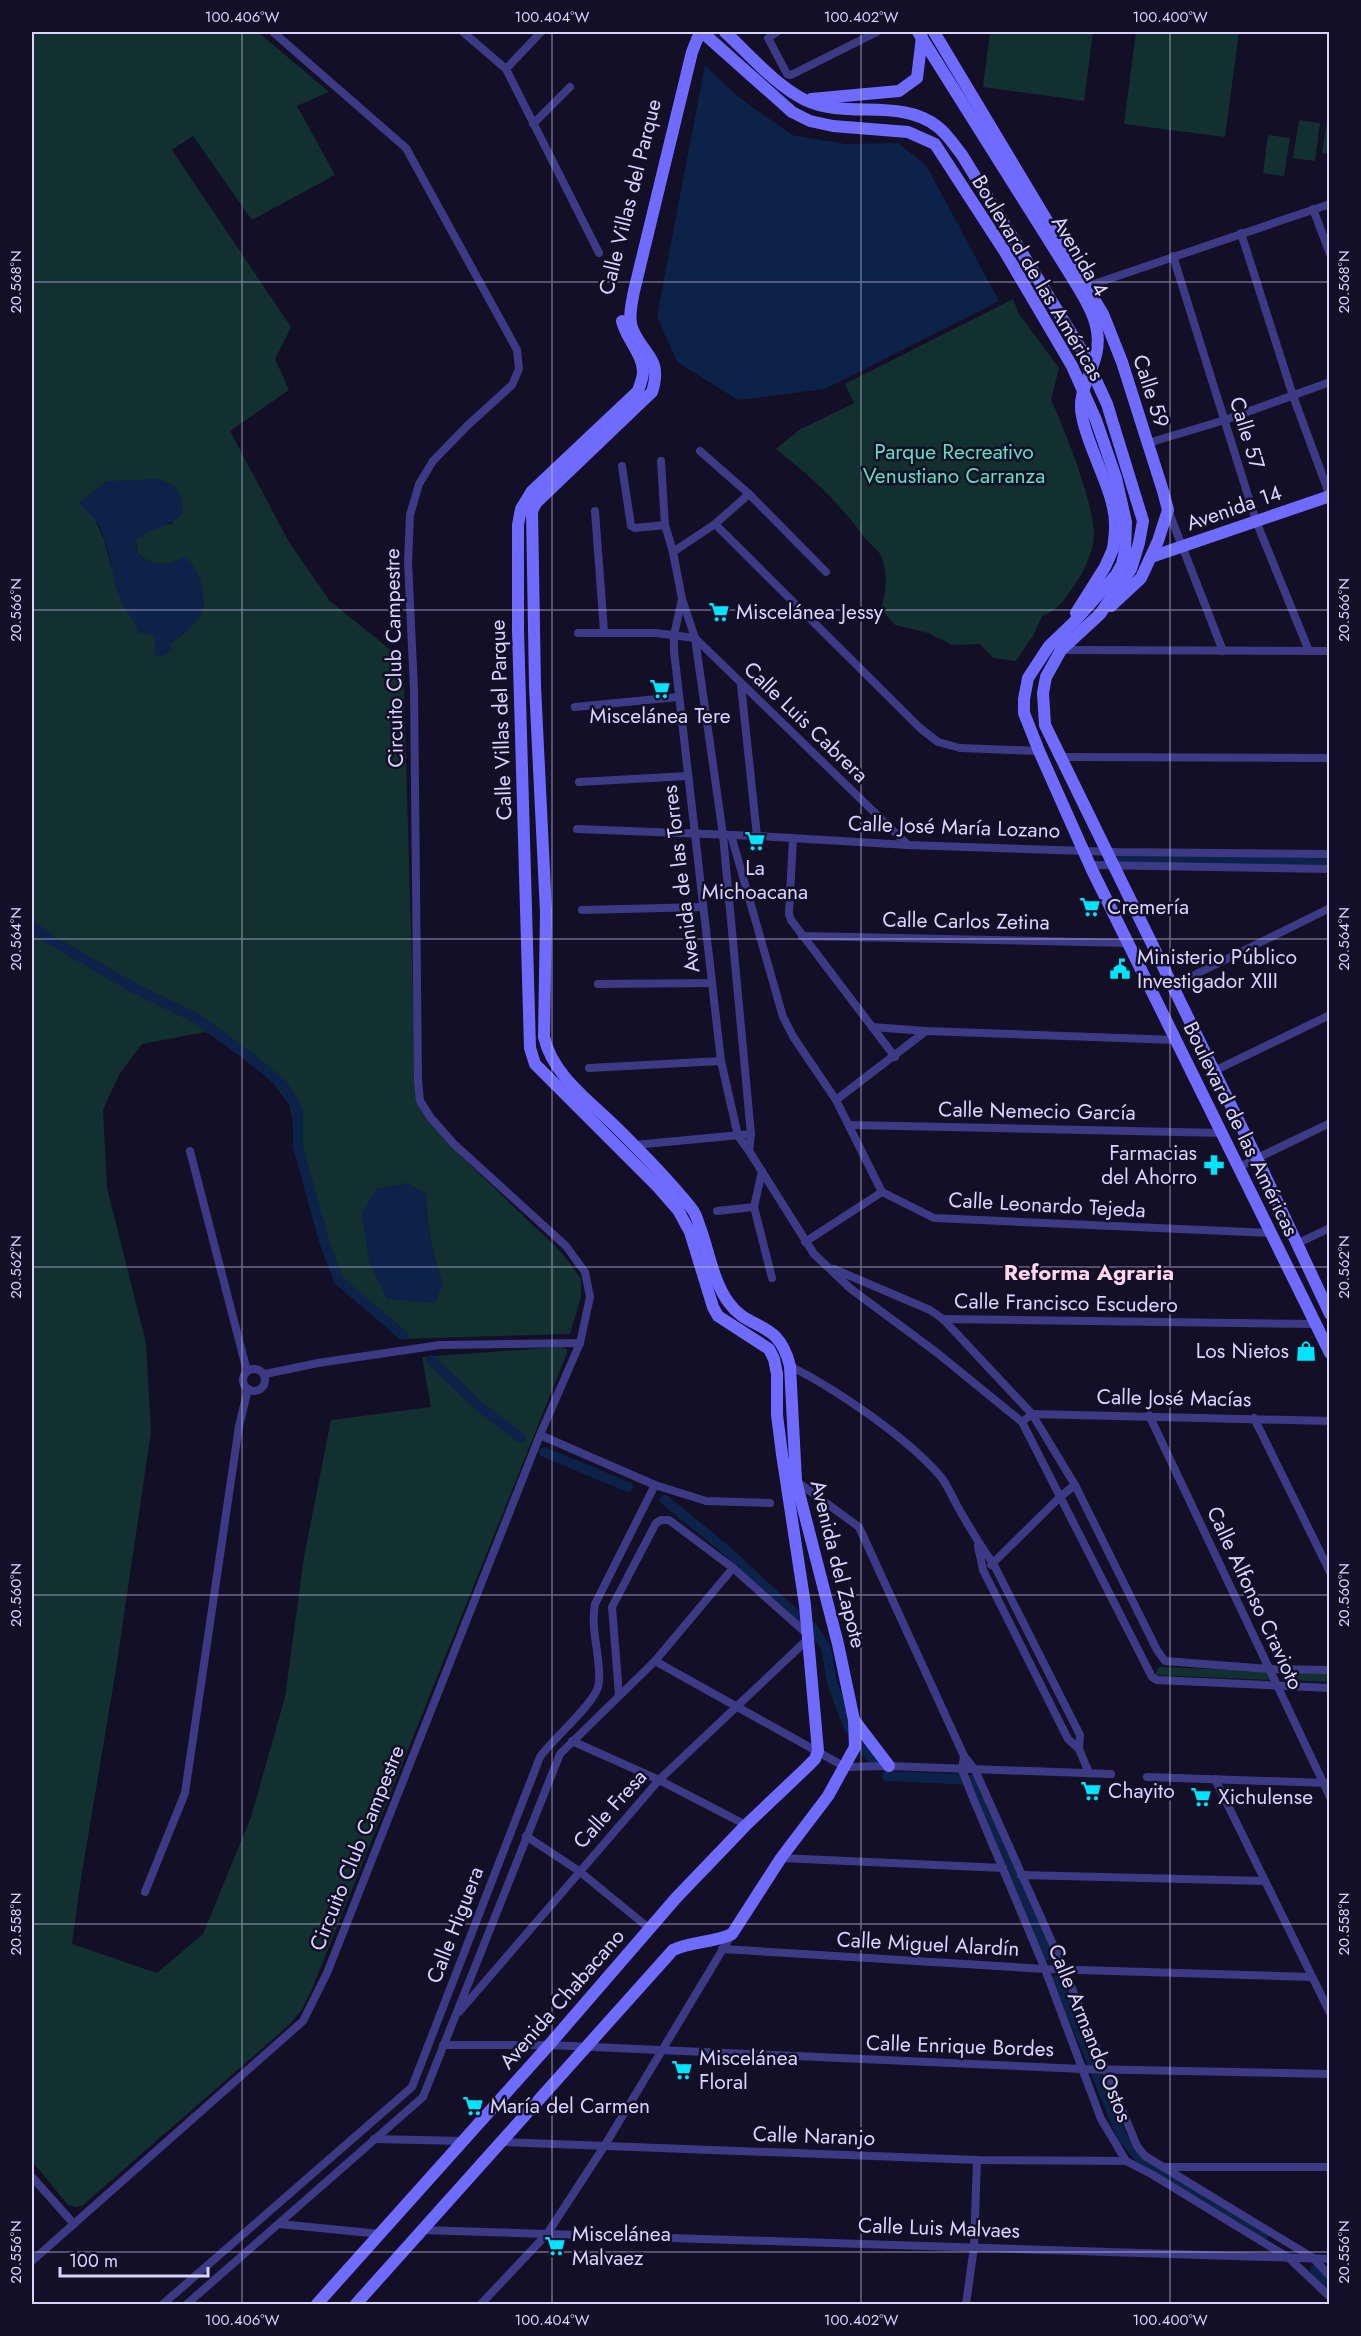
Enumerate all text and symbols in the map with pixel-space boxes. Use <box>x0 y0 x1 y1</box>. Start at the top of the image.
text: 100.406°W <box>205 6 279 28</box>
text: 100.404°W <box>515 6 590 28</box>
text: 100.402°W <box>824 6 898 28</box>
text: 100.400°W <box>1132 6 1208 28</box>
street label: Calle Villas del Parque <box>591 96 669 298</box>
street label: Boulevard de las Américas <box>965 169 1111 387</box>
street label: Avenida 4 <box>1044 210 1116 302</box>
text: 20.568°N <box>5 250 27 314</box>
text: 20.568°N <box>1333 250 1355 314</box>
street label: Calle 59 <box>1125 351 1177 431</box>
street label: Calle 57 <box>1222 393 1272 473</box>
park label: Parque Recreativo Venustiano Carranza <box>863 437 1045 491</box>
street label: Avenida 14 <box>1182 478 1286 538</box>
street label: Circuito Club Campestre <box>377 548 411 768</box>
text: 20.566°N <box>5 578 27 642</box>
text: 20.566°N <box>1333 578 1355 642</box>
place label: Miscelánea Jessy <box>736 597 884 627</box>
supermarket icon: Miscelánea Jessy <box>707 600 731 624</box>
street label: Calle Villas del Parque <box>483 619 519 821</box>
street label: Calle Luis Cabrera <box>737 655 875 789</box>
supermarket icon: Miscelánea Tere <box>648 677 672 701</box>
place label: Miscelánea Tere <box>589 701 731 731</box>
street label: Avenida de las Torres <box>655 784 707 974</box>
street label: Calle José María Lozano <box>847 808 1061 846</box>
supermarket icon: La Michoacana <box>743 829 767 853</box>
place label: La Michoacana <box>702 853 808 907</box>
place label: Cremería <box>1107 892 1189 922</box>
supermarket icon: Cremería <box>1078 895 1102 919</box>
street label: Calle Carlos Zetina <box>882 905 1050 937</box>
text: 20.564°N <box>5 907 27 971</box>
text: 20.564°N <box>1333 907 1355 971</box>
place label: Ministerio Público Investigador XIII <box>1137 942 1297 996</box>
public building icon: Ministerio Público Investigador XIII <box>1108 957 1132 981</box>
street label: Boulevard de las Américas <box>1176 1017 1306 1241</box>
street label: Calle Nemecio García <box>938 1094 1136 1128</box>
place label: Farmacias del Ahorro <box>1101 1138 1197 1192</box>
pharmacy icon: Farmacias del Ahorro <box>1202 1153 1226 1177</box>
street label: Calle Leonardo Tejeda <box>948 1185 1146 1225</box>
text: 20.562°N <box>5 1235 27 1299</box>
text: 20.562°N <box>1333 1235 1355 1299</box>
district label: Reforma Agraria <box>1004 1256 1174 1288</box>
street label: Calle Francisco Escudero <box>954 1286 1178 1320</box>
place label: Los Nietos <box>1196 1336 1289 1366</box>
shop icon: Los Nietos <box>1294 1339 1318 1363</box>
street label: Calle José Macías <box>1096 1382 1252 1414</box>
street label: Avenida del Zapote <box>803 1477 873 1651</box>
street label: Calle Alfonso Cravioto <box>1199 1502 1311 1694</box>
text: 20.560°N <box>5 1563 27 1627</box>
text: 20.560°N <box>1333 1563 1355 1627</box>
street label: Circuito Club Campestre <box>302 1740 412 1955</box>
street label: Calle Fresa <box>566 1763 654 1855</box>
place label: Chayito <box>1108 1776 1175 1806</box>
supermarket icon: Chayito <box>1079 1779 1103 1803</box>
place label: Xichulense <box>1218 1782 1313 1812</box>
supermarket icon: Xichulense <box>1189 1785 1213 1809</box>
street label: Calle Higuera <box>419 1862 491 1988</box>
text: 20.558°N <box>5 1893 27 1955</box>
text: 20.558°N <box>1333 1893 1355 1955</box>
street label: Avenida Chabacano <box>492 1922 632 2076</box>
street label: Calle Miguel Alardín <box>836 1924 1020 1964</box>
street label: Calle Armando Ostos <box>1041 1939 1139 2127</box>
street label: Calle Enrique Bordes <box>865 2028 1055 2064</box>
place label: Miscelánea Floral <box>699 2043 798 2097</box>
supermarket icon: Miscelánea Floral <box>670 2058 694 2082</box>
place label: María del Carmen <box>490 2091 650 2121</box>
supermarket icon: María del Carmen <box>461 2094 485 2118</box>
street label: Calle Naranjo <box>752 2119 876 2153</box>
street label: Calle Luis Malvaes <box>857 2210 1021 2246</box>
place label: Miscelánea Malvaez <box>572 2219 671 2273</box>
text: 20.556°N <box>5 2220 27 2284</box>
text: 20.556°N <box>1333 2220 1355 2284</box>
supermarket icon: Miscelánea Malvaez <box>543 2234 567 2258</box>
scale bar <box>60 2240 208 2278</box>
text: 100 m <box>69 2248 118 2274</box>
text: 100.406°W <box>205 2309 279 2331</box>
text: 100.404°W <box>515 2309 590 2331</box>
text: 100.402°W <box>824 2309 898 2331</box>
text: 100.400°W <box>1132 2309 1208 2331</box>

